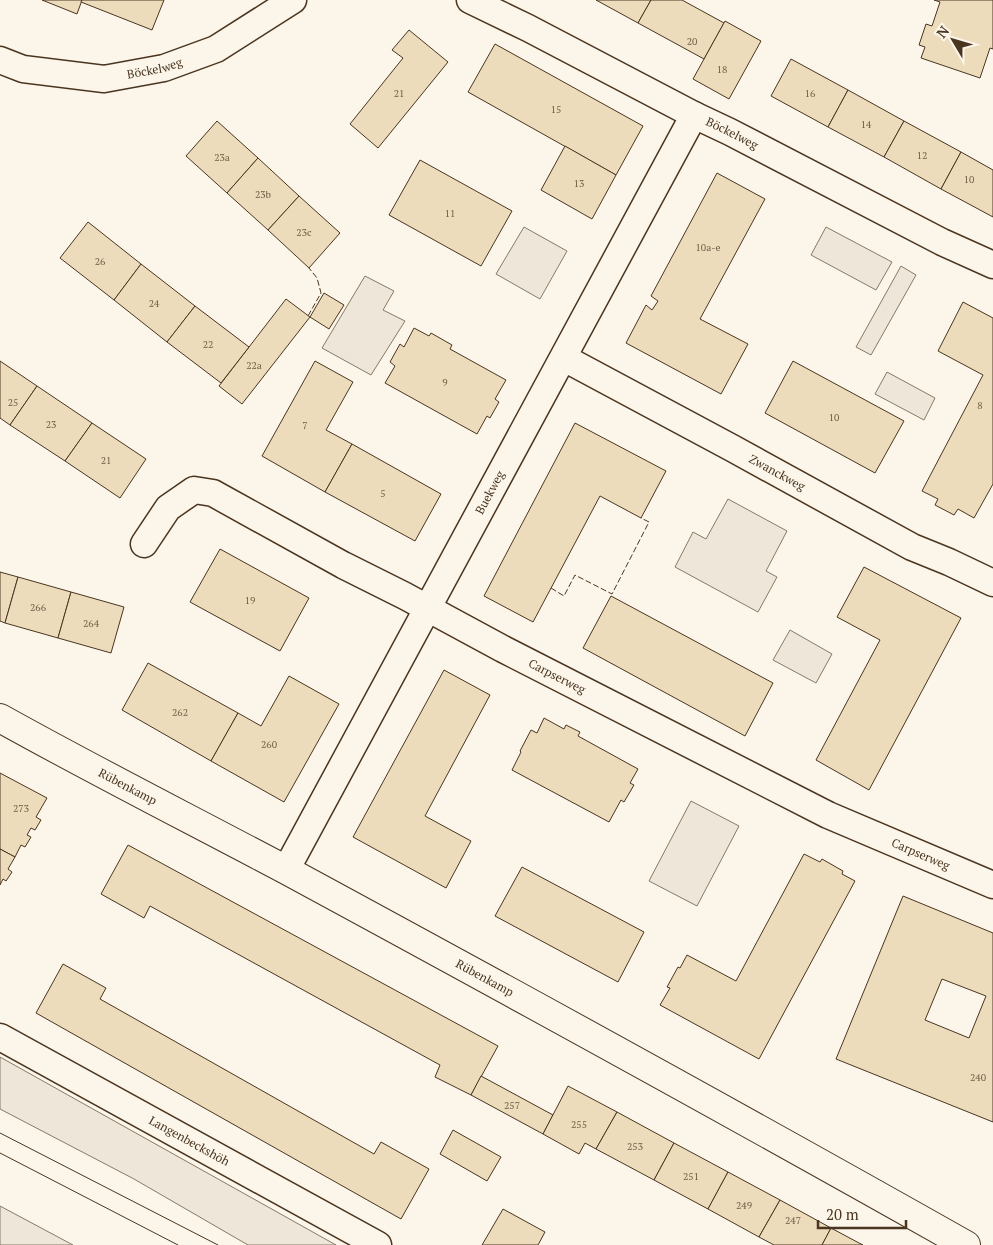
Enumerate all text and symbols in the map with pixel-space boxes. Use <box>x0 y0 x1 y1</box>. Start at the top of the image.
north arrow <box>928 15 978 65</box>
text: N <box>932 21 953 42</box>
house number: 20 <box>687 35 697 48</box>
street label: Böckelweg <box>126 54 185 82</box>
house number: 18 <box>717 63 727 76</box>
house number: 21 <box>394 87 404 100</box>
house number: 16 <box>805 87 816 100</box>
house number: 15 <box>551 103 561 116</box>
street label: Böckelweg <box>704 114 761 153</box>
house number: 14 <box>861 118 872 131</box>
house number: 12 <box>917 149 927 162</box>
house number: 23a <box>214 151 230 164</box>
house number: 10 <box>964 173 974 186</box>
house number: 13 <box>574 177 584 190</box>
house number: 23b <box>255 188 272 201</box>
house number: 11 <box>445 207 455 220</box>
house number: 23c <box>296 226 312 239</box>
house number: 10a-e <box>696 241 721 254</box>
house number: 26 <box>95 255 106 268</box>
house number: 24 <box>149 297 160 310</box>
house number: 22 <box>203 338 213 351</box>
house number: 22a <box>246 359 262 372</box>
house number: 9 <box>442 376 448 389</box>
house number: 25 <box>8 396 18 409</box>
house number: 8 <box>977 399 983 412</box>
house number: 10 <box>829 411 839 424</box>
house number: 23 <box>46 418 56 431</box>
house number: 7 <box>302 419 308 432</box>
street label: Zwanckweg <box>747 451 809 494</box>
house number: 21 <box>101 454 111 467</box>
street label: Buekweg <box>472 467 508 517</box>
house number: 5 <box>380 487 386 500</box>
house number: 19 <box>245 594 255 607</box>
house number: 266 <box>30 601 47 614</box>
house number: 264 <box>83 617 100 630</box>
street label: Carpserweg <box>526 655 589 697</box>
house number: 262 <box>172 706 188 719</box>
house number: 260 <box>261 738 277 751</box>
street label: Rübenkamp <box>96 765 160 808</box>
house number: 273 <box>13 802 29 815</box>
street label: Carpserweg <box>889 835 953 873</box>
street label: Rübenkamp <box>453 956 517 1000</box>
house number: 240 <box>970 1071 986 1084</box>
house number: 257 <box>504 1099 520 1112</box>
street label: Langenbeckshöh <box>147 1113 232 1169</box>
house number: 255 <box>571 1118 587 1131</box>
house number: 253 <box>627 1140 643 1153</box>
house number: 251 <box>683 1170 699 1183</box>
scale bar <box>818 1198 906 1230</box>
house number: 249 <box>736 1199 752 1212</box>
text: 20 m <box>826 1204 859 1224</box>
house number: 247 <box>785 1214 801 1227</box>

